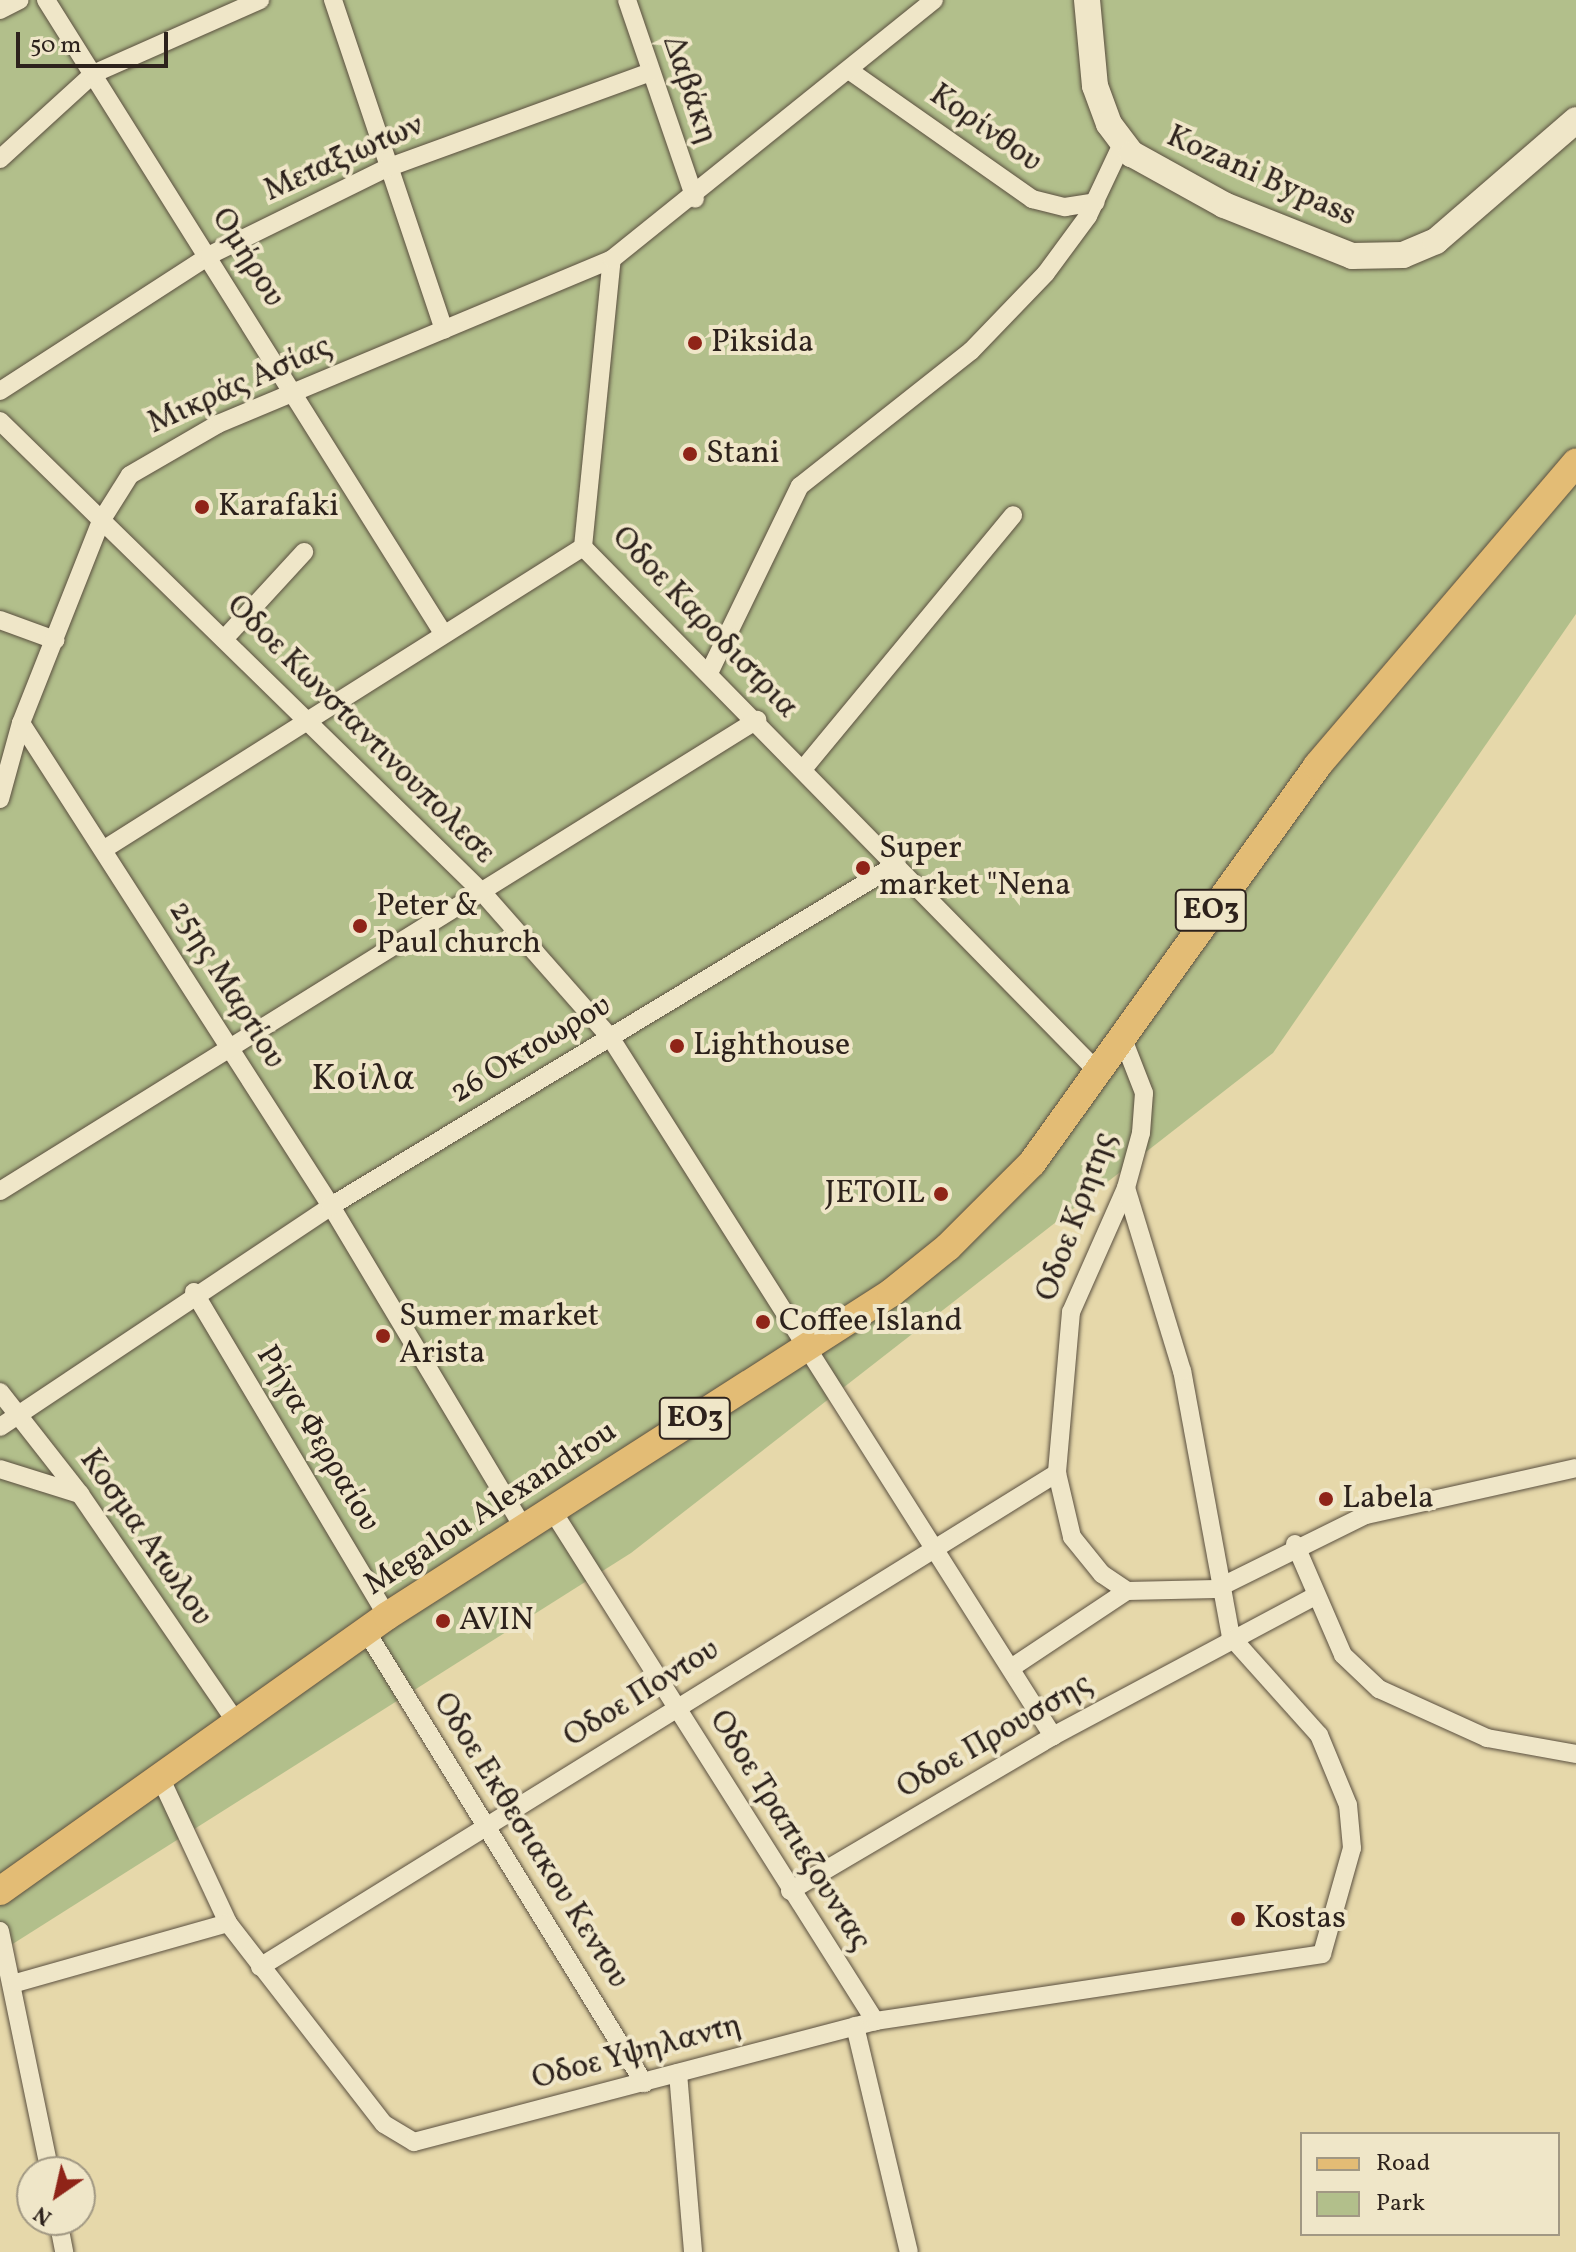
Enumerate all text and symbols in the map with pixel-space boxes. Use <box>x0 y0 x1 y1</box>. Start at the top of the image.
scale bar <box>20 16 172 66</box>
text: 50 m <box>30 29 82 63</box>
street label: Δαβάκη <box>653 31 725 149</box>
street label: Κορίνθου <box>921 76 1049 182</box>
street label: Μεταξιωτων <box>258 107 430 211</box>
street label: Kozani Bypass <box>1160 118 1362 236</box>
street label: Ομήρου <box>202 201 292 315</box>
place label: Piksida <box>711 324 814 362</box>
street label: Μικράς Ασίας <box>142 328 338 444</box>
marker: Piksida <box>686 334 704 352</box>
place label: Stani <box>706 435 780 473</box>
marker: Stani <box>681 445 699 463</box>
place label: Karafaki <box>218 488 339 526</box>
marker: Karafaki <box>193 498 211 516</box>
street label: Oδοε Καροδιστρια <box>603 519 805 727</box>
street label: Oδοε Κωνσταντινουπολεσε <box>218 588 502 872</box>
place label: Super market "Nena <box>879 831 1071 906</box>
marker: Super market "Nena <box>854 859 872 877</box>
road number: ΕΟ3 <box>1173 884 1249 936</box>
place label: Peter & Paul church <box>376 889 541 964</box>
street label: 25ης Μαρτίου <box>159 894 293 1076</box>
marker: Peter & Paul church <box>351 917 369 935</box>
street label: 26 Οκτοωρου <box>444 987 618 1113</box>
place label: Lighthouse <box>693 1027 850 1065</box>
marker: Lighthouse <box>668 1037 686 1055</box>
district label: Κοίλα <box>311 1059 417 1103</box>
street label: Oδοε Κρητης <box>1029 1127 1125 1307</box>
place label: JETOIL <box>825 1175 925 1213</box>
marker: JETOIL <box>932 1185 950 1203</box>
place label: Sumer market Arista <box>399 1299 599 1374</box>
place label: Coffee Island <box>779 1303 963 1341</box>
marker: Coffee Island <box>754 1313 772 1331</box>
marker: Sumer market Arista <box>374 1327 392 1345</box>
street label: Ρήγα Φερραίου <box>247 1339 387 1539</box>
road number: ΕΟ3 <box>657 1392 733 1444</box>
street label: Megalou Alexandrou <box>358 1413 624 1605</box>
street label: Κοσμα Ατωλου <box>70 1442 220 1634</box>
place label: Labela <box>1342 1480 1434 1518</box>
marker: Labela <box>1317 1490 1335 1508</box>
place label: AVIN <box>459 1602 534 1640</box>
marker: AVIN <box>434 1612 452 1630</box>
street label: Oδοε Ποντου <box>557 1631 727 1757</box>
street label: Oδοε Προυσσης <box>891 1666 1099 1808</box>
street label: Oδοε Εκθεσιακου Κεντου <box>423 1686 637 1996</box>
street label: Oδοε Τραπιεζουντας <box>699 1703 879 1959</box>
place label: Kostas <box>1254 1900 1346 1938</box>
marker: Kostas <box>1229 1910 1247 1928</box>
street label: Oδοε Υψηλαντη <box>528 2006 746 2100</box>
legend <box>1300 2132 1560 2236</box>
text: Road <box>1376 2147 1430 2181</box>
north arrow <box>16 2156 96 2236</box>
text: Park <box>1376 2187 1425 2221</box>
text: N <box>28 2197 59 2232</box>

